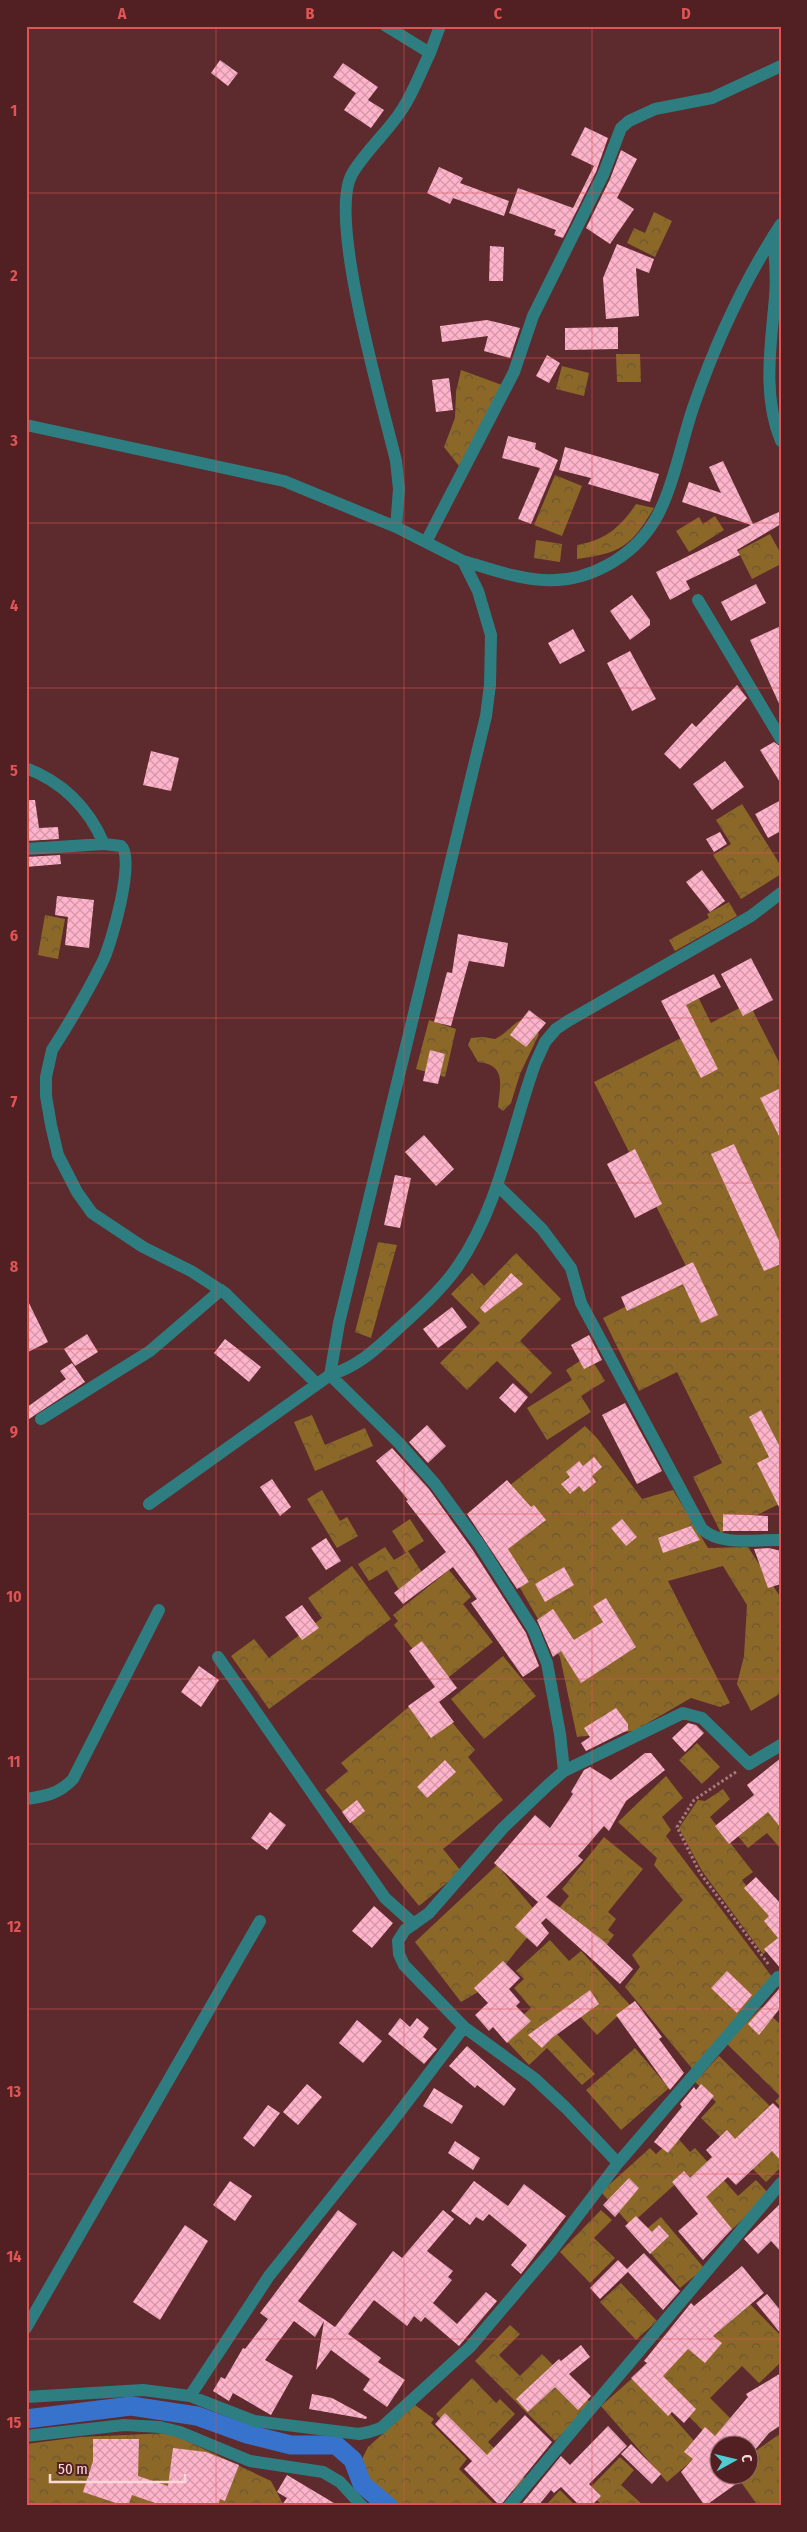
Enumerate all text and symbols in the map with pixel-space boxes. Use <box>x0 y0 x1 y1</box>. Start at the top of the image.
text: A <box>117 4 127 23</box>
text: B <box>306 4 315 23</box>
text: C <box>494 4 503 23</box>
text: D <box>681 4 691 23</box>
text: 1 <box>11 101 17 120</box>
text: 2 <box>9 266 18 285</box>
text: 3 <box>9 431 18 450</box>
text: 4 <box>10 596 18 615</box>
text: 5 <box>10 761 18 780</box>
text: 6 <box>10 926 18 945</box>
text: 7 <box>11 1092 18 1111</box>
text: 8 <box>10 1257 19 1276</box>
text: 9 <box>10 1422 18 1441</box>
text: 10 <box>6 1587 22 1606</box>
text: 11 <box>7 1752 21 1771</box>
text: 12 <box>7 1917 22 1936</box>
text: 13 <box>7 2082 22 2101</box>
text: 14 <box>7 2247 22 2266</box>
text: 15 <box>7 2413 21 2432</box>
north arrow <box>710 2434 760 2484</box>
scale bar <box>50 2452 185 2484</box>
text: С <box>737 2453 755 2464</box>
text: 50 m <box>58 2460 88 2478</box>

